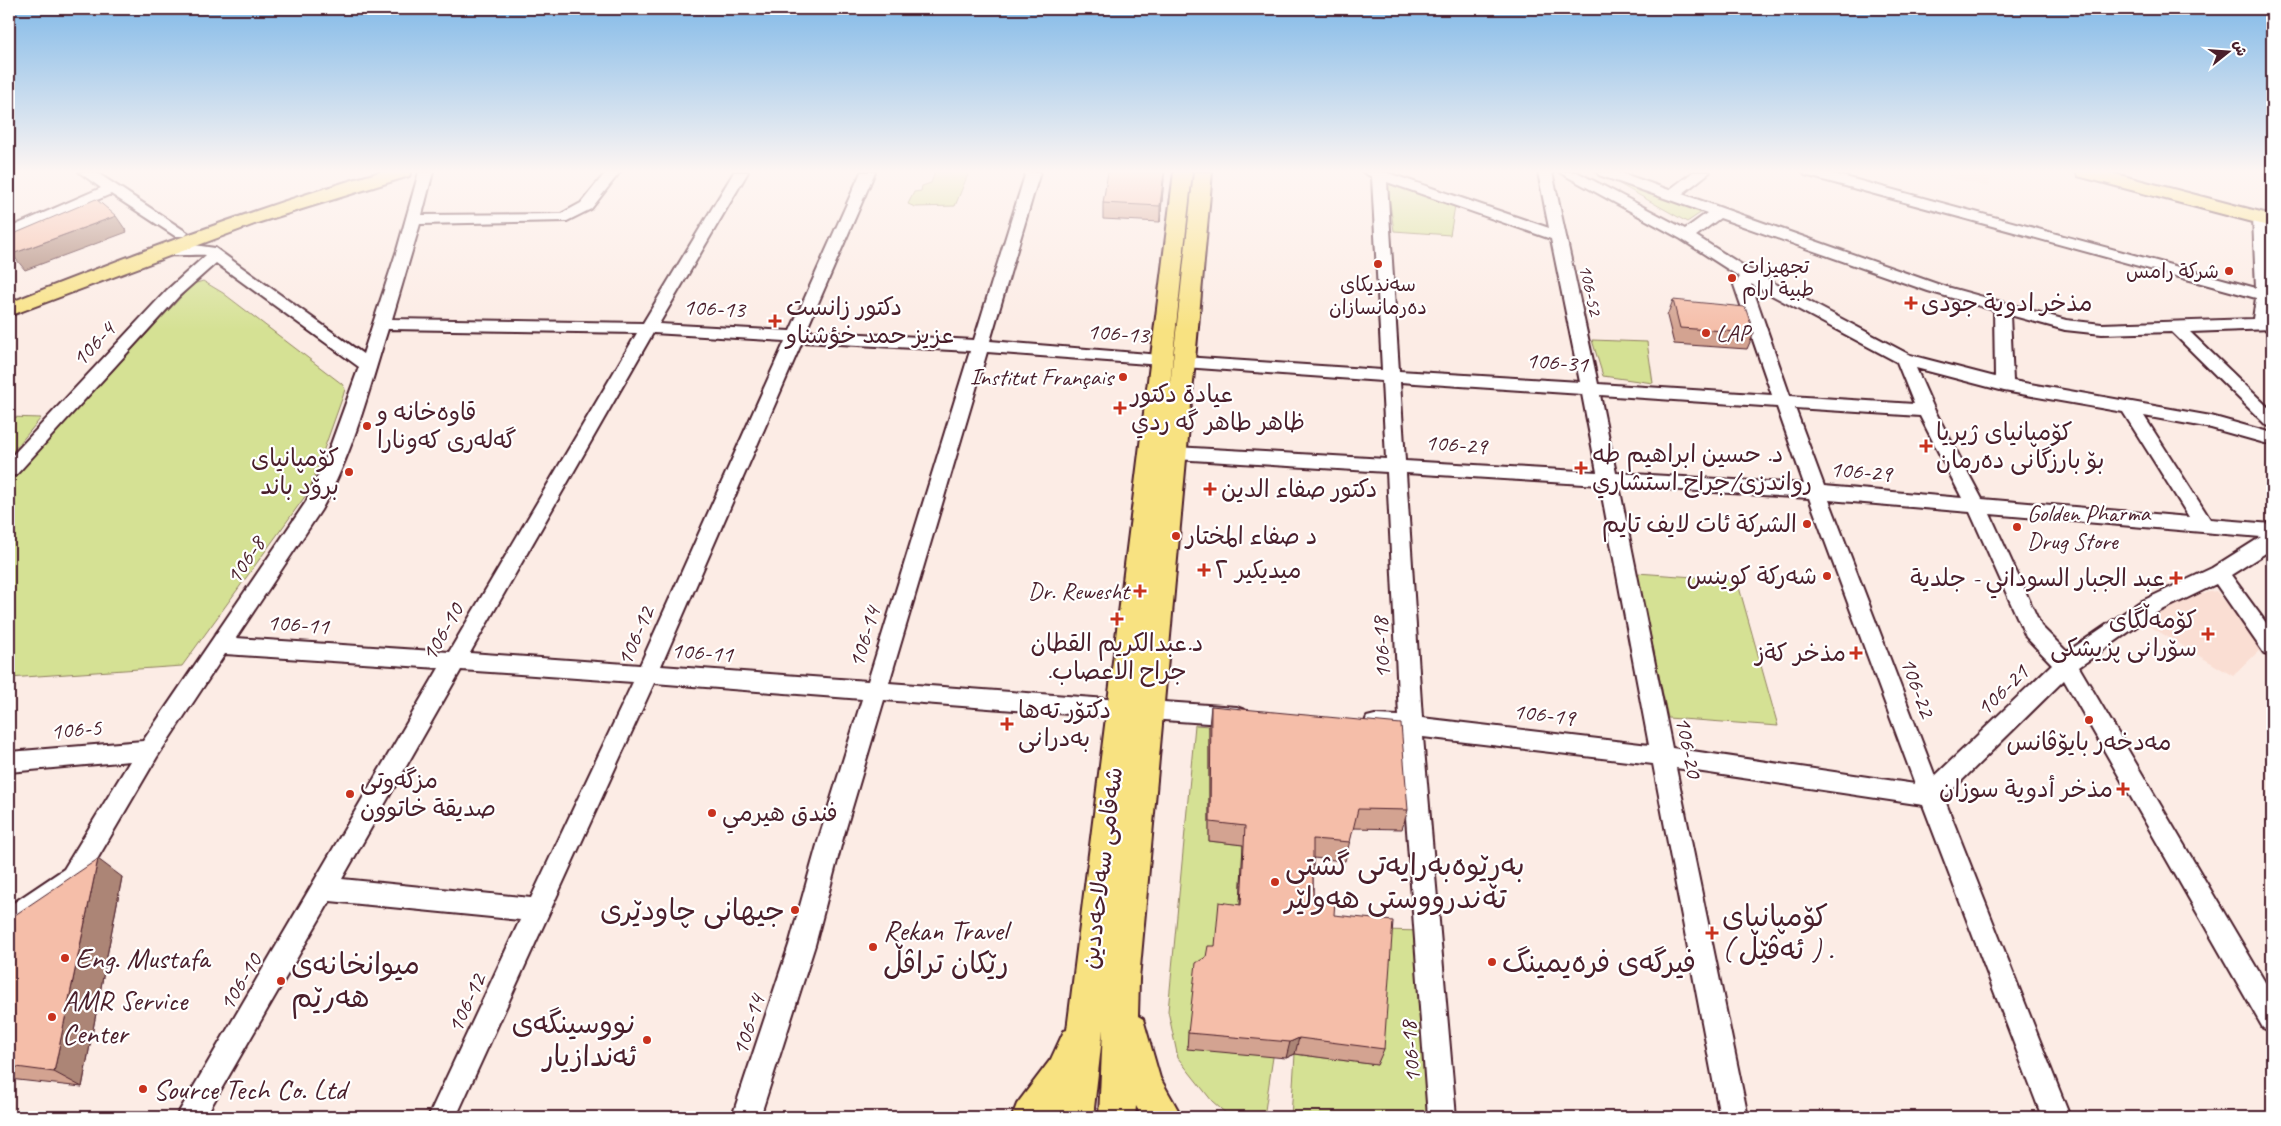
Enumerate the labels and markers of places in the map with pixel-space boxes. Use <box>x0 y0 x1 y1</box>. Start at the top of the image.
place label: تجهيزات طبية ارام <box>1742 254 1814 304</box>
marker: سەندیکای دەرمانسازان <box>1372 258 1384 270</box>
place label: شركة رامس <box>2126 259 2219 284</box>
marker: شركة رامس <box>2223 265 2235 277</box>
place label: سەندیکای دەرمانسازان <box>1329 272 1427 320</box>
marker: تجهيزات طبية ارام <box>1726 272 1738 284</box>
place label: مذخر ادوية جودى <box>1921 288 2093 318</box>
place label: دكتور زانست عزيز حمد خؤشناو <box>784 292 954 350</box>
marker: مذخر ادوية جودى <box>1905 297 1917 309</box>
marker: دكتور زانست عزيز حمد خؤشناو <box>768 314 782 328</box>
place label: LAP <box>1716 318 1752 348</box>
marker: LAP <box>1700 327 1712 339</box>
place label: Institut Français <box>970 362 1116 392</box>
marker: Institut Français <box>1117 371 1129 383</box>
place label: عيادة دكتور ظاهر طاهر گه ردي <box>1129 379 1305 439</box>
place label: قاوەخانە و گەلەری کەونارا <box>375 397 517 455</box>
marker: عيادة دكتور ظاهر طاهر گه ردي <box>1113 401 1127 415</box>
place label: کۆمپانیای ژیریا بۆ بارزگانی دەرمان <box>1936 417 2104 475</box>
marker: قاوەخانە و گەلەری کەونارا <box>361 420 373 432</box>
place label: د. حسین ابراهیم طه رواندزی/جراح استشاري <box>1592 439 1812 499</box>
marker: کۆمپانیای ژیریا بۆ بارزگانی دەرمان <box>1920 440 1932 452</box>
place label: کۆمپانیای برۆد باند <box>251 443 339 501</box>
marker: د. حسین ابراهیم طه رواندزی/جراح استشاري <box>1574 461 1588 475</box>
marker: کۆمپانیای برۆد باند <box>343 466 355 478</box>
place label: دكتور صفاء الدين <box>1221 474 1377 504</box>
marker: دكتور صفاء الدين <box>1203 482 1217 496</box>
place label: Golden Pharma Drug Store <box>2027 498 2151 556</box>
place label: الشركة ئات لایف تایم <box>1602 509 1797 542</box>
marker: الشركة ئات لایف تایم <box>1801 518 1813 530</box>
place label: د صفاء المختار <box>1184 521 1317 551</box>
marker: Golden Pharma Drug Store <box>2011 521 2023 533</box>
marker: د صفاء المختار <box>1170 530 1182 542</box>
place label: ميديكير ٢ <box>1215 555 1302 585</box>
place label: شەرکة كوينس <box>1686 561 1817 592</box>
marker: ميديكير ٢ <box>1197 563 1211 577</box>
place label: عبد الجبار السوداني - جلدية <box>1910 563 2165 599</box>
marker: شەرکة كوينس <box>1821 570 1833 582</box>
marker: عبد الجبار السوداني - جلدية <box>2169 571 2183 585</box>
place label: Dr. Rewesht <box>1028 576 1131 606</box>
marker: Dr. Rewesht <box>1133 584 1147 598</box>
place label: کۆمەڵگای سۆرانی پزیشکی <box>2050 603 2197 663</box>
marker: د.عبدالكريم القطان .جراح الاعصاب <box>1110 612 1124 626</box>
marker: کۆمەڵگای سۆرانی پزیشکی <box>2201 627 2215 641</box>
place label: د.عبدالكريم القطان .جراح الاعصاب <box>1031 628 1203 687</box>
place label: مذخر كةز <box>1753 638 1846 668</box>
marker: مذخر كةز <box>1850 647 1862 659</box>
place label: دکتۆر تەها بەدرانی <box>1018 695 1111 753</box>
marker: مەدخەر بایۆڤانس <box>2083 714 2095 726</box>
marker: دکتۆر تەها بەدرانی <box>1000 717 1014 731</box>
place label: مەدخەر بایۆڤانس <box>2006 727 2172 757</box>
place label: مزگەوتی صديقة خاتوون <box>360 765 496 823</box>
place label: مذخر أدوية سوزان <box>1939 774 2113 804</box>
marker: مذخر أدوية سوزان <box>2117 783 2129 795</box>
marker: مزگەوتی صديقة خاتوون <box>344 788 356 800</box>
place label: فندق هيرمي <box>722 798 838 834</box>
marker: فندق هيرمي <box>706 807 718 819</box>
place label: بەڕێوەبەرایەتی گشتی تەندرووستی هەولێر <box>1283 847 1525 917</box>
marker: بەڕێوەبەرایەتی گشتی تەندرووستی هەولێر <box>1269 876 1281 888</box>
place label: جیهانی چاودێری <box>600 892 785 929</box>
place label: کۆمپانیای ( ئەڤێڵ ) . <box>1722 898 1834 968</box>
marker: جیهانی چاودێری <box>789 904 801 916</box>
place label: Rekan Travel رێکان تراڤڵ <box>883 912 1013 982</box>
marker: کۆمپانیای ( ئەڤێڵ ) . <box>1706 927 1718 939</box>
place label: Eng. Mustafa <box>75 940 212 977</box>
marker: Rekan Travel رێکان تراڤڵ <box>867 941 879 953</box>
place label: فیرگەی فرەیمینگ <box>1502 944 1696 981</box>
place label: میوانخانەی هەرێم <box>291 946 420 1019</box>
marker: Eng. Mustafa <box>59 952 71 964</box>
marker: فیرگەی فرەیمینگ <box>1486 956 1498 968</box>
marker: میوانخانەی هەرێم <box>275 975 287 987</box>
place label: AMR Service Center <box>62 982 189 1052</box>
place label: نووسینگەی ئەندازیار <box>511 1005 637 1075</box>
marker: AMR Service Center <box>46 1011 58 1023</box>
marker: نووسینگەی ئەندازیار <box>641 1034 653 1046</box>
place label: Source Tech Co. Ltd <box>153 1071 351 1108</box>
marker: Source Tech Co. Ltd <box>137 1083 149 1095</box>

